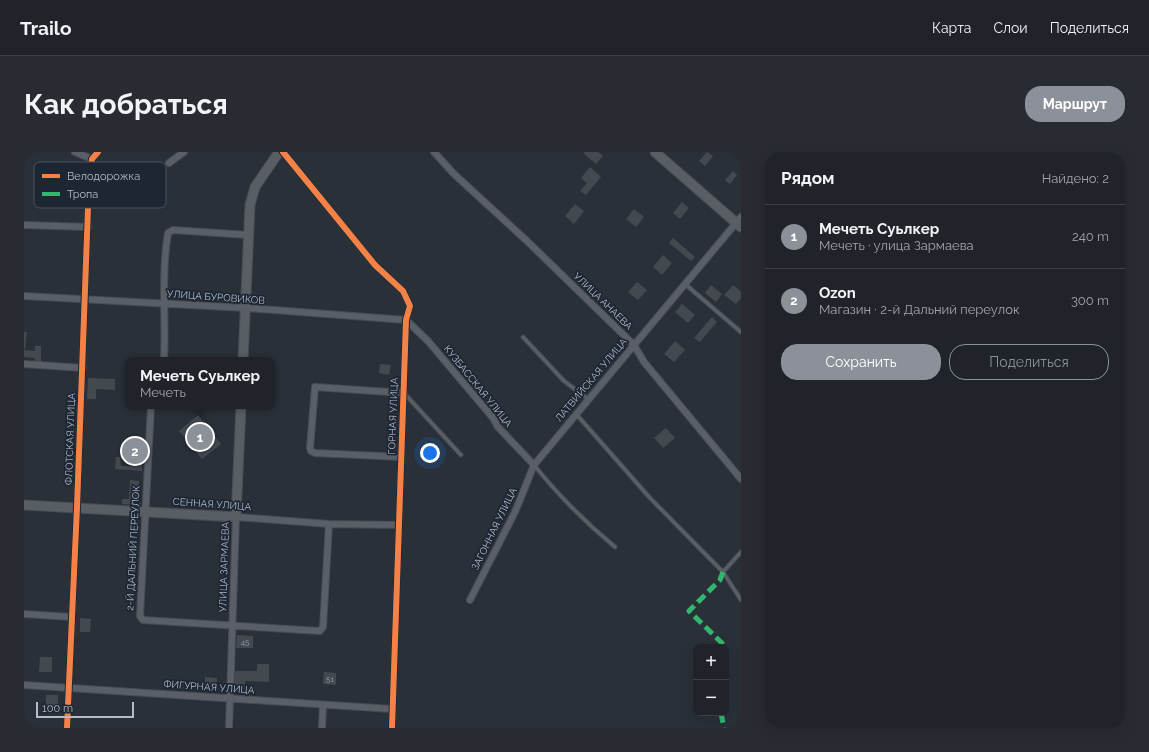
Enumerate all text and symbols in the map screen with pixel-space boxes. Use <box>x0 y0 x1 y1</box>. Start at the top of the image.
text: Trailo <box>20 17 71 39</box>
text: Карта <box>932 20 971 36</box>
text: Слои <box>993 20 1028 36</box>
text: Поделиться <box>1050 20 1129 36</box>
button: Маршрут <box>1025 86 1125 122</box>
text: Как добраться <box>24 88 228 121</box>
legend <box>34 162 166 208</box>
text: Рядом <box>781 168 834 188</box>
text: Велодорожка <box>67 170 140 183</box>
text: Найдено: 2 <box>1042 171 1109 186</box>
text: Тропа <box>67 188 98 201</box>
text: Мечеть Суьлкер <box>819 220 939 238</box>
text: 1 <box>791 229 797 244</box>
text: 240 m <box>1072 229 1109 244</box>
text: Мечеть · улица Зармаева <box>819 238 974 253</box>
street label: УЛИЦА АНАЕВА <box>571 270 635 332</box>
text: Ozon <box>819 284 856 302</box>
street label: УЛИЦА БУРОВИКОВ <box>167 288 266 306</box>
text: 2 <box>790 293 798 308</box>
text: 300 m <box>1071 293 1109 308</box>
text: Магазин · 2-й Дальний переулок <box>819 302 1020 317</box>
street label: ЛАТВИЙСКАЯ УЛИЦА <box>553 336 629 424</box>
street label: КУЗБАССКАЯ УЛИЦА <box>442 343 514 429</box>
button: Сохранить <box>781 344 941 380</box>
button: Поделиться <box>949 344 1109 380</box>
popup <box>125 357 275 409</box>
text: Мечеть Суьлкер <box>140 367 260 385</box>
street label: ГОРНАЯ УЛИЦА <box>386 377 400 455</box>
text: Мечеть <box>140 385 186 400</box>
street label: ФЛОТСКАЯ УЛИЦА <box>63 392 77 485</box>
pin: 1 <box>187 422 213 452</box>
pin: 2 <box>122 436 148 466</box>
your location <box>420 443 440 463</box>
street label: 2-Й ДАЛЬНИЙ ПЕРЕУЛОК <box>124 485 142 611</box>
street label: ЗАГОННАЯ УЛИЦА <box>469 486 519 572</box>
street label: СЕННАЯ УЛИЦА <box>172 496 252 512</box>
street label: УЛИЦА ЗАРМАЕВА <box>217 521 231 612</box>
house number: 45 <box>241 637 250 647</box>
map controls <box>693 644 729 716</box>
button: + <box>693 644 729 680</box>
house number: 51 <box>326 674 334 684</box>
street label: ФИГУРНАЯ УЛИЦА <box>163 678 255 696</box>
button: − <box>693 680 729 716</box>
scale bar <box>36 700 134 719</box>
text: 100 m <box>42 702 73 715</box>

